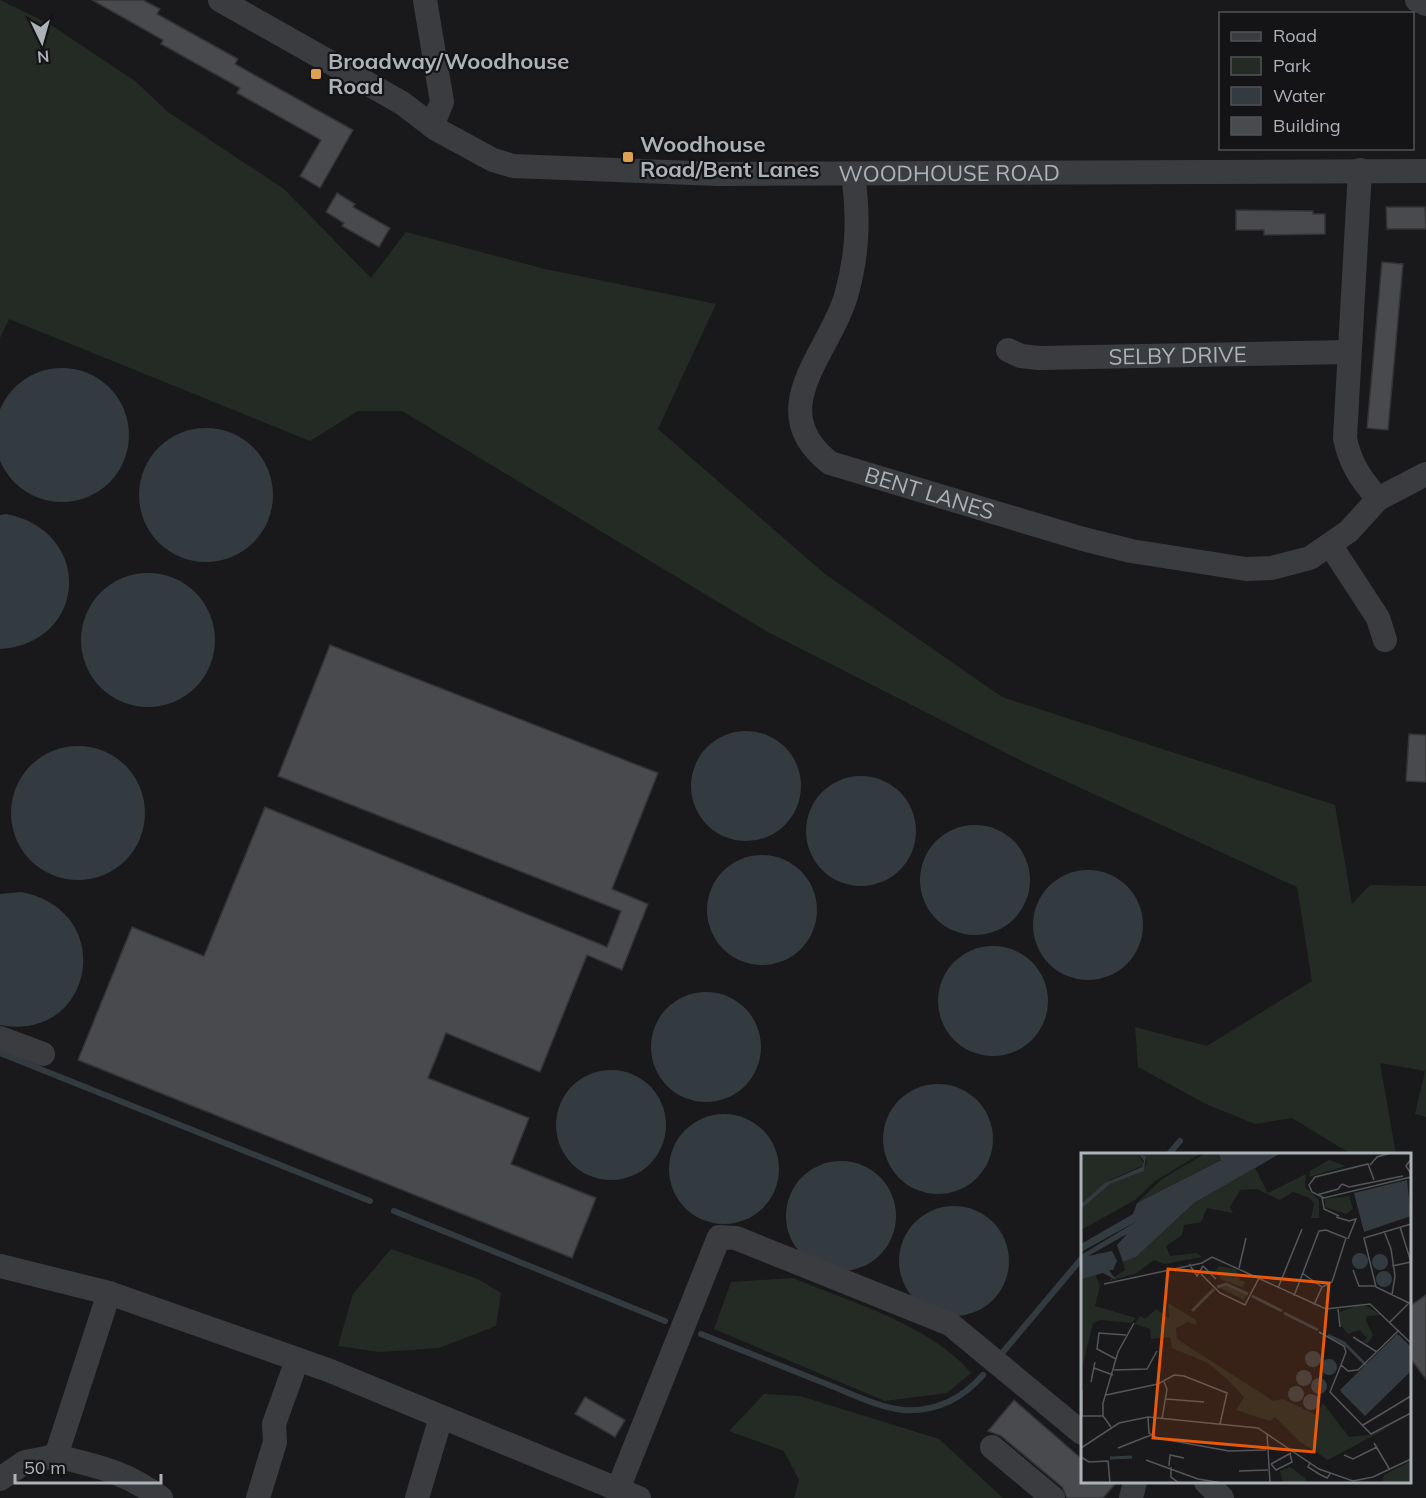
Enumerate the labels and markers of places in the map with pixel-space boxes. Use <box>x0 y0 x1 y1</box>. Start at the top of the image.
place label: Broadway/Woodhouse Road <box>328 47 569 100</box>
marker: Broadway/Woodhouse Road <box>309 67 323 81</box>
place label: Woodhouse Road/Bent Lanes <box>640 130 820 183</box>
marker: Woodhouse Road/Bent Lanes <box>621 150 635 164</box>

